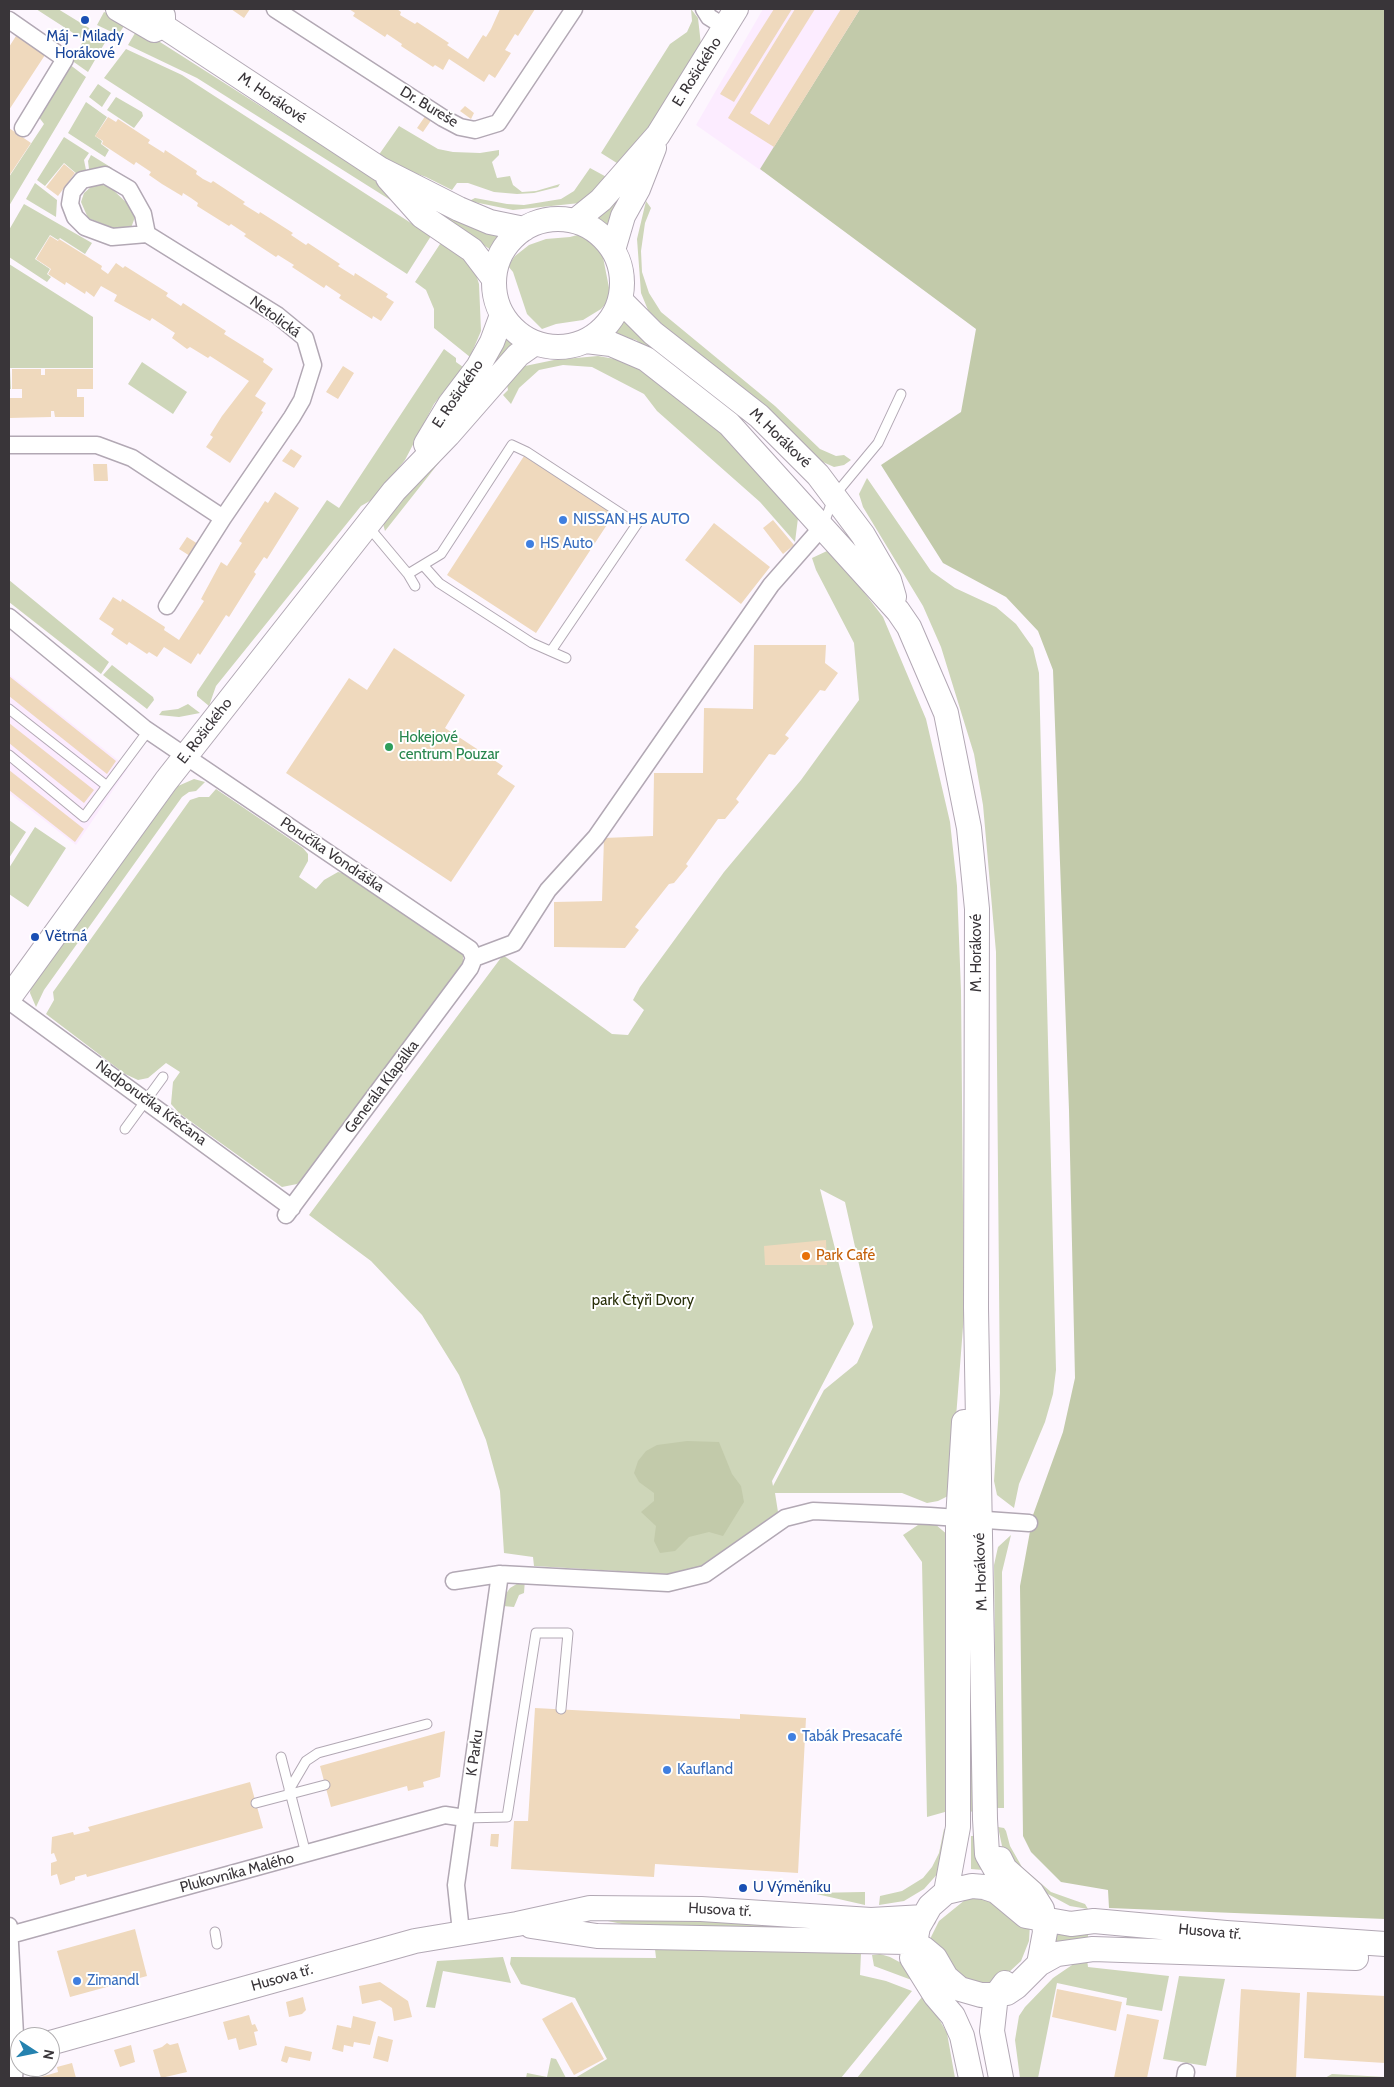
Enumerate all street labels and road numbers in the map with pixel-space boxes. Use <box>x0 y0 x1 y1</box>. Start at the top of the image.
street label: E. Rošického <box>669 34 725 110</box>
street label: M. Horákové <box>234 69 310 127</box>
street label: Dr. Bureše <box>397 83 461 131</box>
street label: Netolická <box>246 292 304 342</box>
street label: E. Rošického <box>429 356 487 432</box>
street label: M. Horákové <box>745 404 815 472</box>
street label: E. Rošického <box>174 695 236 767</box>
street label: Poručíka Vondráška <box>277 814 387 896</box>
street label: M. Horákové <box>968 914 986 992</box>
street label: Generála Klapálka <box>341 1037 423 1137</box>
street label: Nadporučíka Křečana <box>92 1057 210 1149</box>
street label: M. Horákové <box>971 1532 991 1612</box>
street label: K Parku <box>463 1729 487 1777</box>
street label: Plukovníka Malého <box>178 1849 296 1897</box>
street label: Husova tř. <box>688 1899 752 1921</box>
street label: Husova tř. <box>1178 1920 1242 1944</box>
street label: Husova tř. <box>249 1961 315 1995</box>

